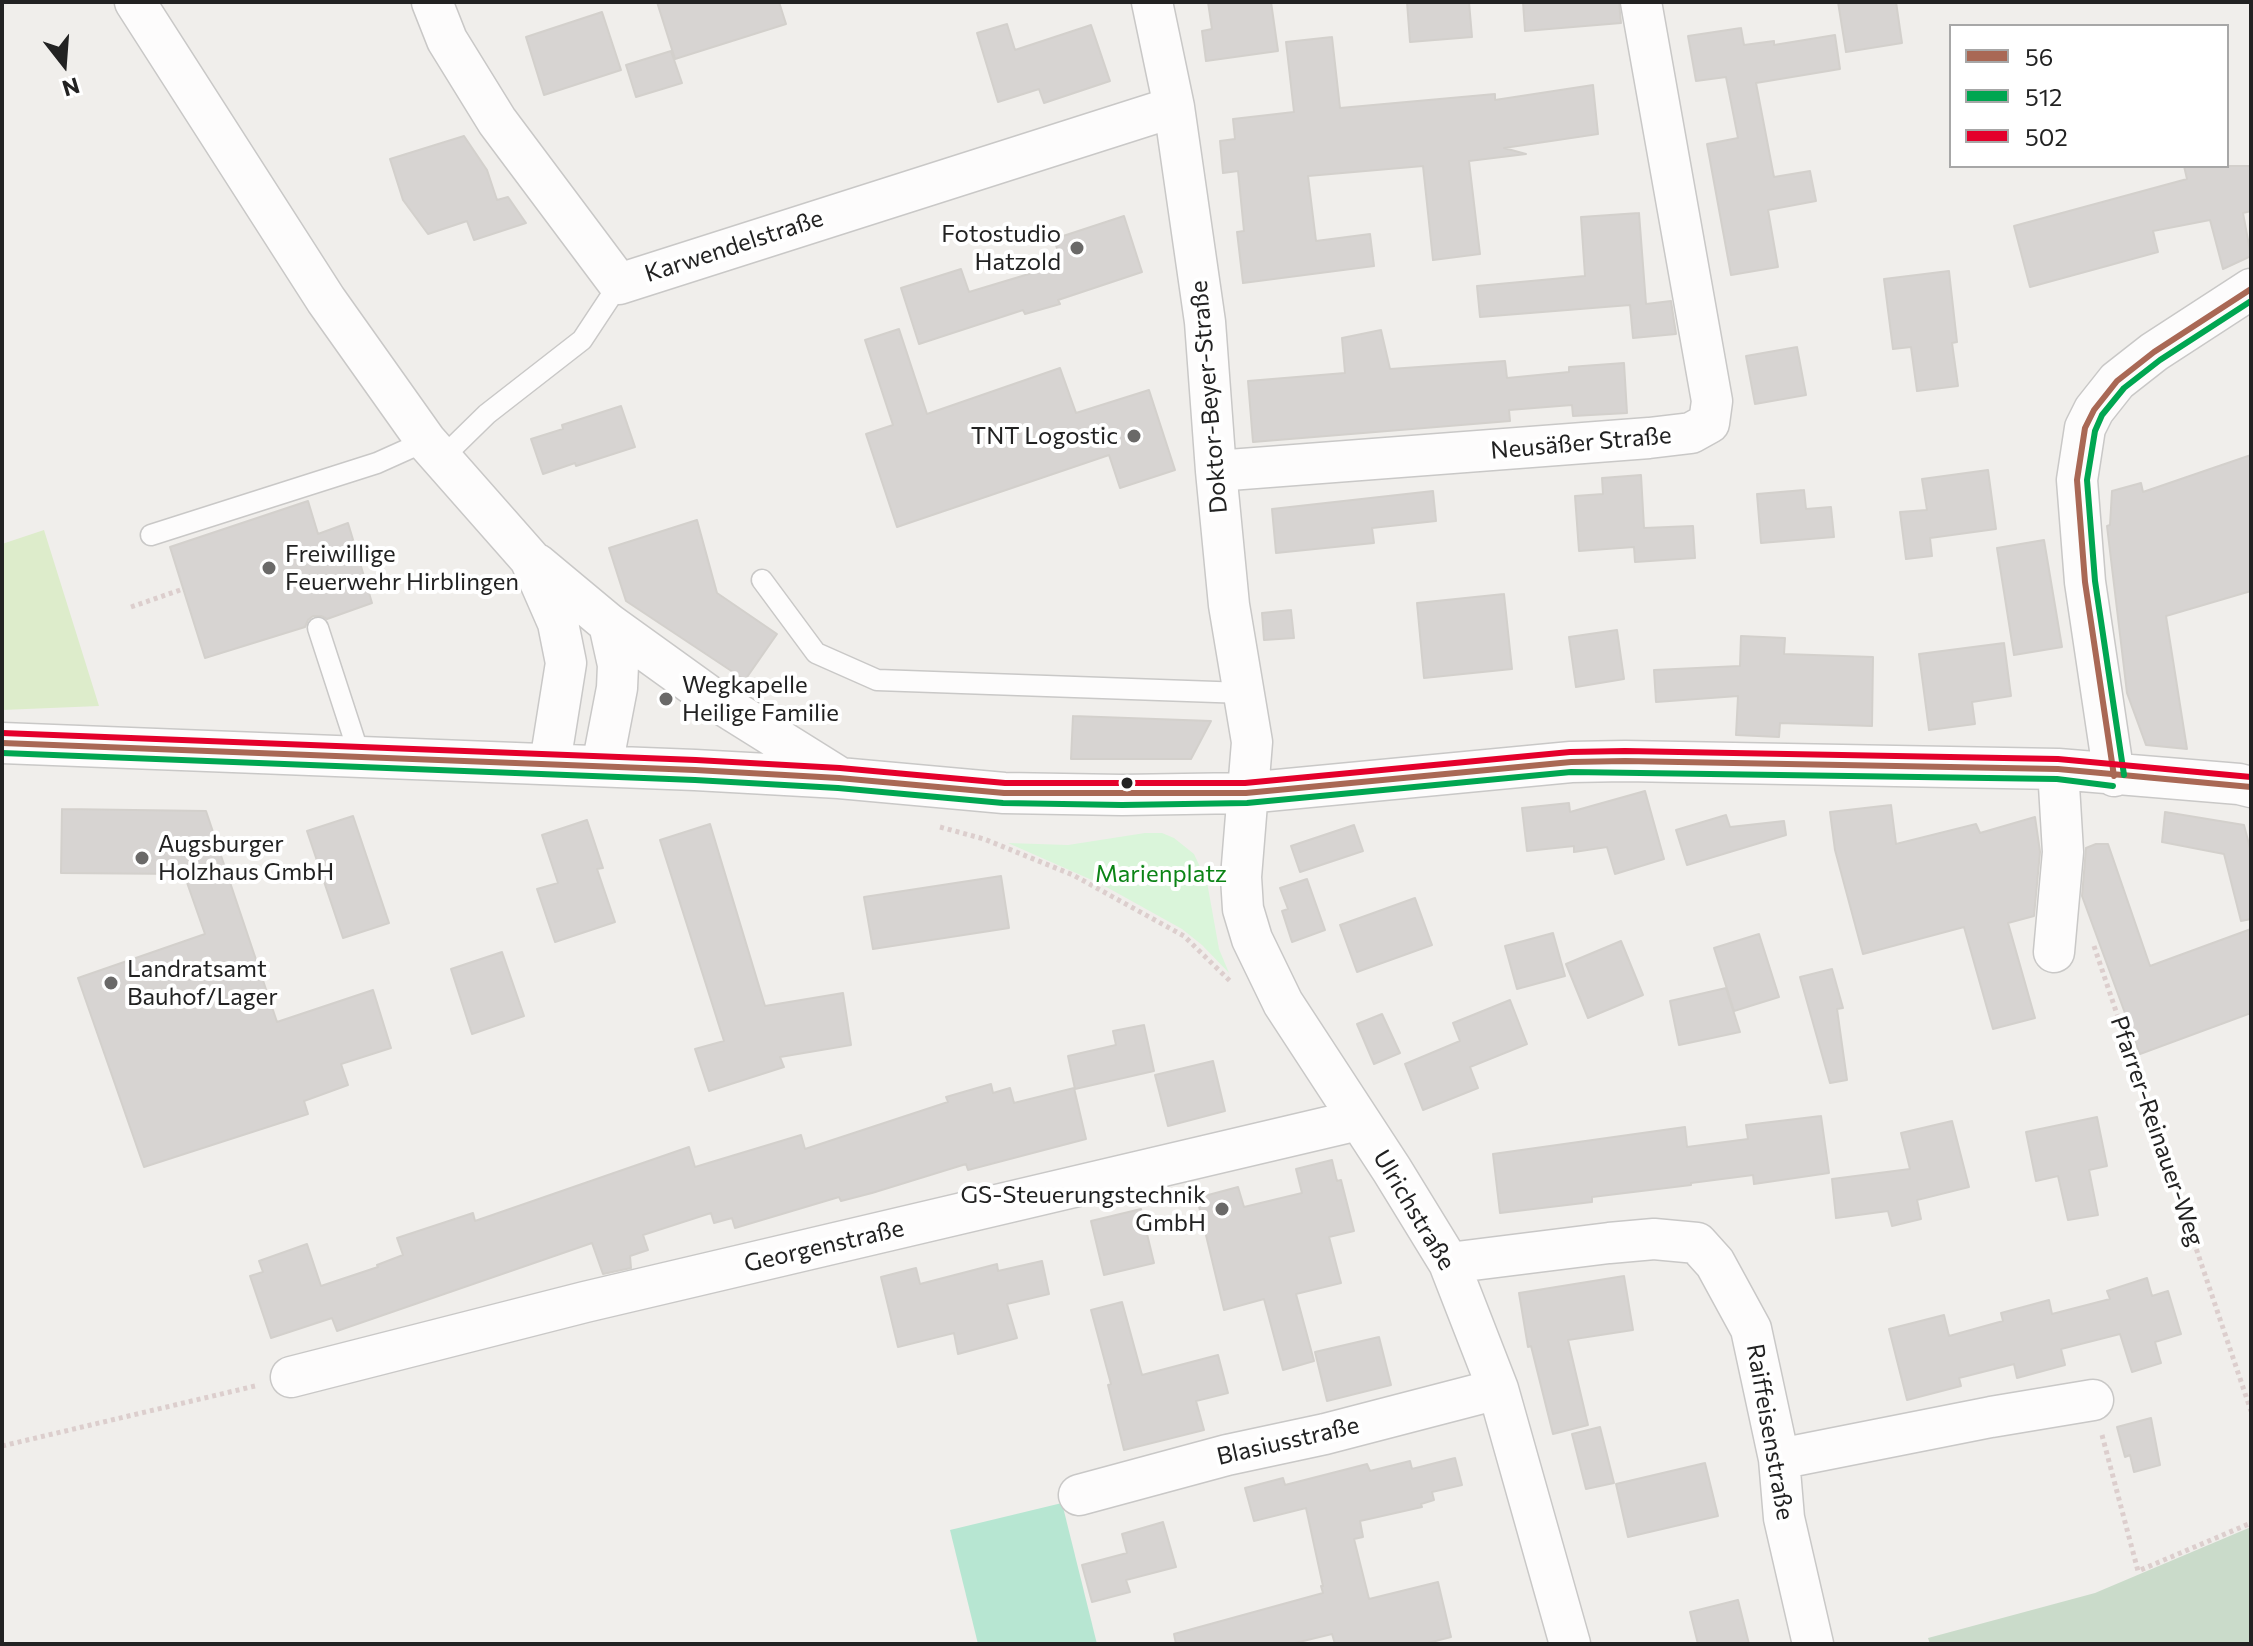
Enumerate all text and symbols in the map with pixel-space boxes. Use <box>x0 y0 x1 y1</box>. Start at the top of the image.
north arrow <box>24 24 104 104</box>
legend <box>1949 24 2229 168</box>
text: 56 <box>2025 42 2053 71</box>
text: N <box>59 72 83 103</box>
text: 512 <box>2025 82 2062 111</box>
text: 502 <box>2025 122 2068 151</box>
street label: Karwendelstraße <box>641 204 827 288</box>
place label: Fotostudio Hatzold <box>941 220 1061 276</box>
marker: Fotostudio Hatzold <box>1068 239 1086 257</box>
street label: Doktor-Beyer-Straße <box>1184 279 1234 515</box>
street label: Neusäßer Straße <box>1489 421 1673 465</box>
place label: TNT Logostic <box>971 422 1118 450</box>
marker: TNT Logostic <box>1125 427 1143 445</box>
place label: Freiwillige Feuerwehr Hirblingen <box>285 540 519 596</box>
marker: Freiwillige Feuerwehr Hirblingen <box>260 559 278 577</box>
place label: Wegkapelle Heilige Familie <box>682 671 839 727</box>
marker: Wegkapelle Heilige Familie <box>657 690 675 708</box>
unlabelled marker <box>1119 775 1135 791</box>
place label: Augsburger Holzhaus GmbH <box>158 830 334 886</box>
marker: Augsburger Holzhaus GmbH <box>133 849 151 867</box>
park label: Marienplatz <box>1095 860 1227 888</box>
place label: Landratsamt Bauhof/Lager <box>127 955 278 1011</box>
marker: Landratsamt Bauhof/Lager <box>102 974 120 992</box>
street label: Pfarrer-Reinauer-Weg <box>2104 1012 2210 1250</box>
street label: Ulrichstraße <box>1367 1145 1461 1275</box>
place label: GS-Steuerungstechnik GmbH <box>960 1181 1206 1237</box>
marker: GS-Steuerungstechnik GmbH <box>1213 1200 1231 1218</box>
street label: Georgenstraße <box>741 1214 907 1278</box>
street label: Raiffeisenstraße <box>1740 1342 1800 1522</box>
street label: Blasiusstraße <box>1214 1411 1362 1471</box>

